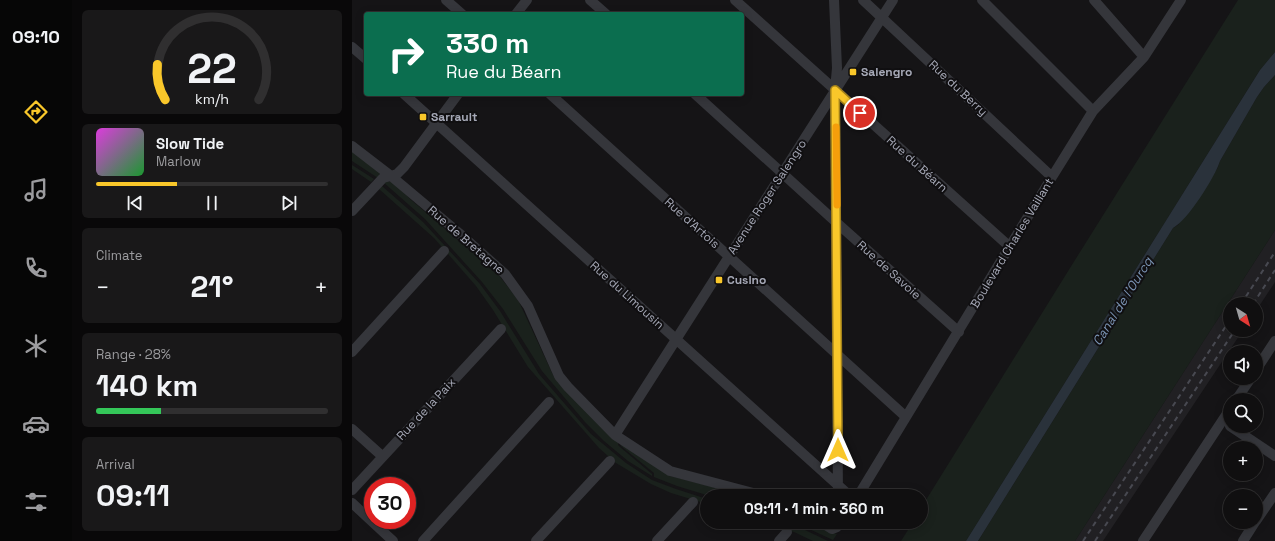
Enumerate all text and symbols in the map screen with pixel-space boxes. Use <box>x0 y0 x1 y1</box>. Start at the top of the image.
text: 09:10 <box>12 25 60 48</box>
text: 330 m <box>446 25 529 61</box>
icon: right <box>380 28 432 80</box>
text: 22 <box>187 42 237 95</box>
street label: Rue du Berry <box>925 57 991 119</box>
text: Rue du Béarn <box>446 60 562 83</box>
place label: Salengro <box>861 64 912 80</box>
marker: Salengro <box>848 67 858 77</box>
text: km/h <box>195 90 229 108</box>
pin <box>843 96 877 130</box>
icon: directions <box>22 98 50 126</box>
icon: arrive <box>849 102 871 124</box>
place label: Sarrault <box>431 109 477 125</box>
marker: Sarrault <box>418 112 428 122</box>
street label: Rue du Béarn <box>883 132 951 196</box>
text: Slow Tide <box>156 134 224 153</box>
street label: Avenue Roger Salengro <box>724 136 810 258</box>
text: Marlow <box>156 153 201 170</box>
street label: Boulevard Charles Vaillant <box>967 175 1057 311</box>
icon: music <box>22 176 50 204</box>
icon: previous <box>124 192 146 214</box>
icon: pause <box>201 192 223 214</box>
icon: next <box>278 192 300 214</box>
street label: Rue d'Artois <box>661 194 723 252</box>
street label: Rue de Bretagne <box>424 202 508 278</box>
street label: Rue de Savoie <box>854 237 924 303</box>
text: Climate <box>96 247 142 264</box>
water label: Canal de l'Ourcq <box>1088 253 1157 349</box>
icon: phone <box>22 254 50 282</box>
street label: Rue du Limousin <box>587 257 667 333</box>
text: 21° <box>190 267 234 306</box>
place label: Cusino <box>727 272 766 288</box>
text: − <box>96 273 110 301</box>
text: + <box>314 273 328 301</box>
marker: Cusino <box>714 275 724 285</box>
north arrow <box>1223 297 1263 337</box>
map controls <box>1223 297 1263 529</box>
icon: climate <box>22 332 50 360</box>
button: sound <box>1223 345 1263 385</box>
text: Range · 28% <box>96 346 171 363</box>
text: 140 km <box>96 366 198 405</box>
street label: Rue de la Paix <box>393 374 459 444</box>
button: search <box>1223 393 1263 433</box>
icon: car <box>22 410 50 438</box>
position arrow <box>817 429 859 471</box>
button: + <box>1223 441 1263 481</box>
text: Arrival <box>96 456 135 473</box>
text: 09:11 <box>96 476 170 515</box>
speed limit sign: 30 <box>364 477 416 529</box>
icon: filters <box>22 488 50 516</box>
button: − <box>1223 489 1263 529</box>
text: 09:11 · 1 min · 360 m <box>744 499 884 518</box>

